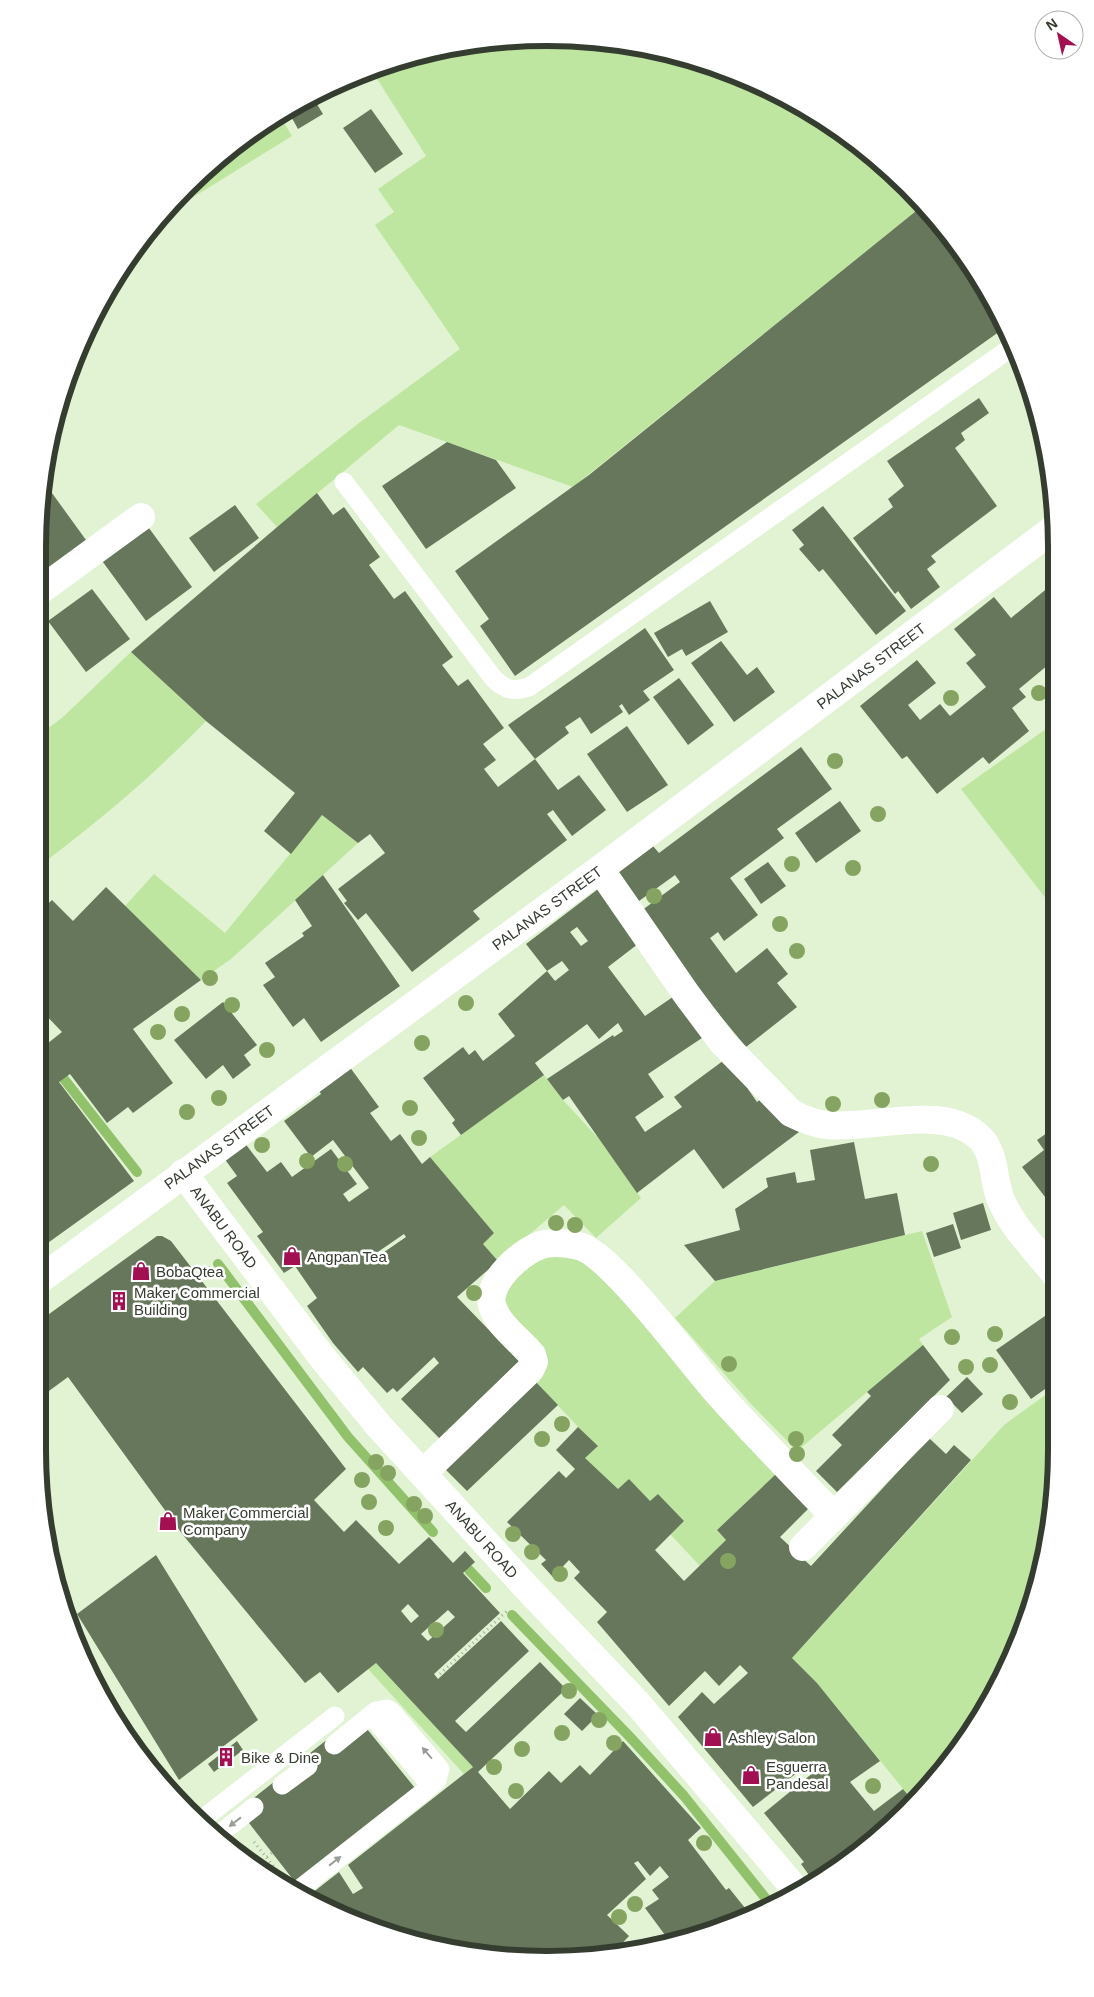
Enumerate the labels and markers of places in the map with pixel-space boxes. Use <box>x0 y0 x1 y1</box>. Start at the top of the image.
shop icon: Angpan Tea <box>281 1245 303 1267</box>
place label: Angpan Tea <box>307 1248 387 1265</box>
shop icon: BobaQtea <box>130 1260 152 1282</box>
place label: BobaQtea <box>156 1263 224 1280</box>
place label: Maker Commercial Building <box>134 1284 260 1318</box>
building icon: Maker Commercial Building <box>108 1290 130 1312</box>
place label: Maker Commercial Company <box>183 1504 309 1538</box>
shop icon: Maker Commercial Company <box>157 1510 179 1532</box>
shop icon: Ashley Salon <box>702 1726 724 1748</box>
place label: Ashley Salon <box>728 1729 816 1746</box>
building icon: Bike & Dine <box>215 1746 237 1768</box>
place label: Bike & Dine <box>241 1749 319 1766</box>
place label: Esguerra Pandesal <box>766 1758 829 1792</box>
shop icon: Esguerra Pandesal <box>740 1764 762 1786</box>

